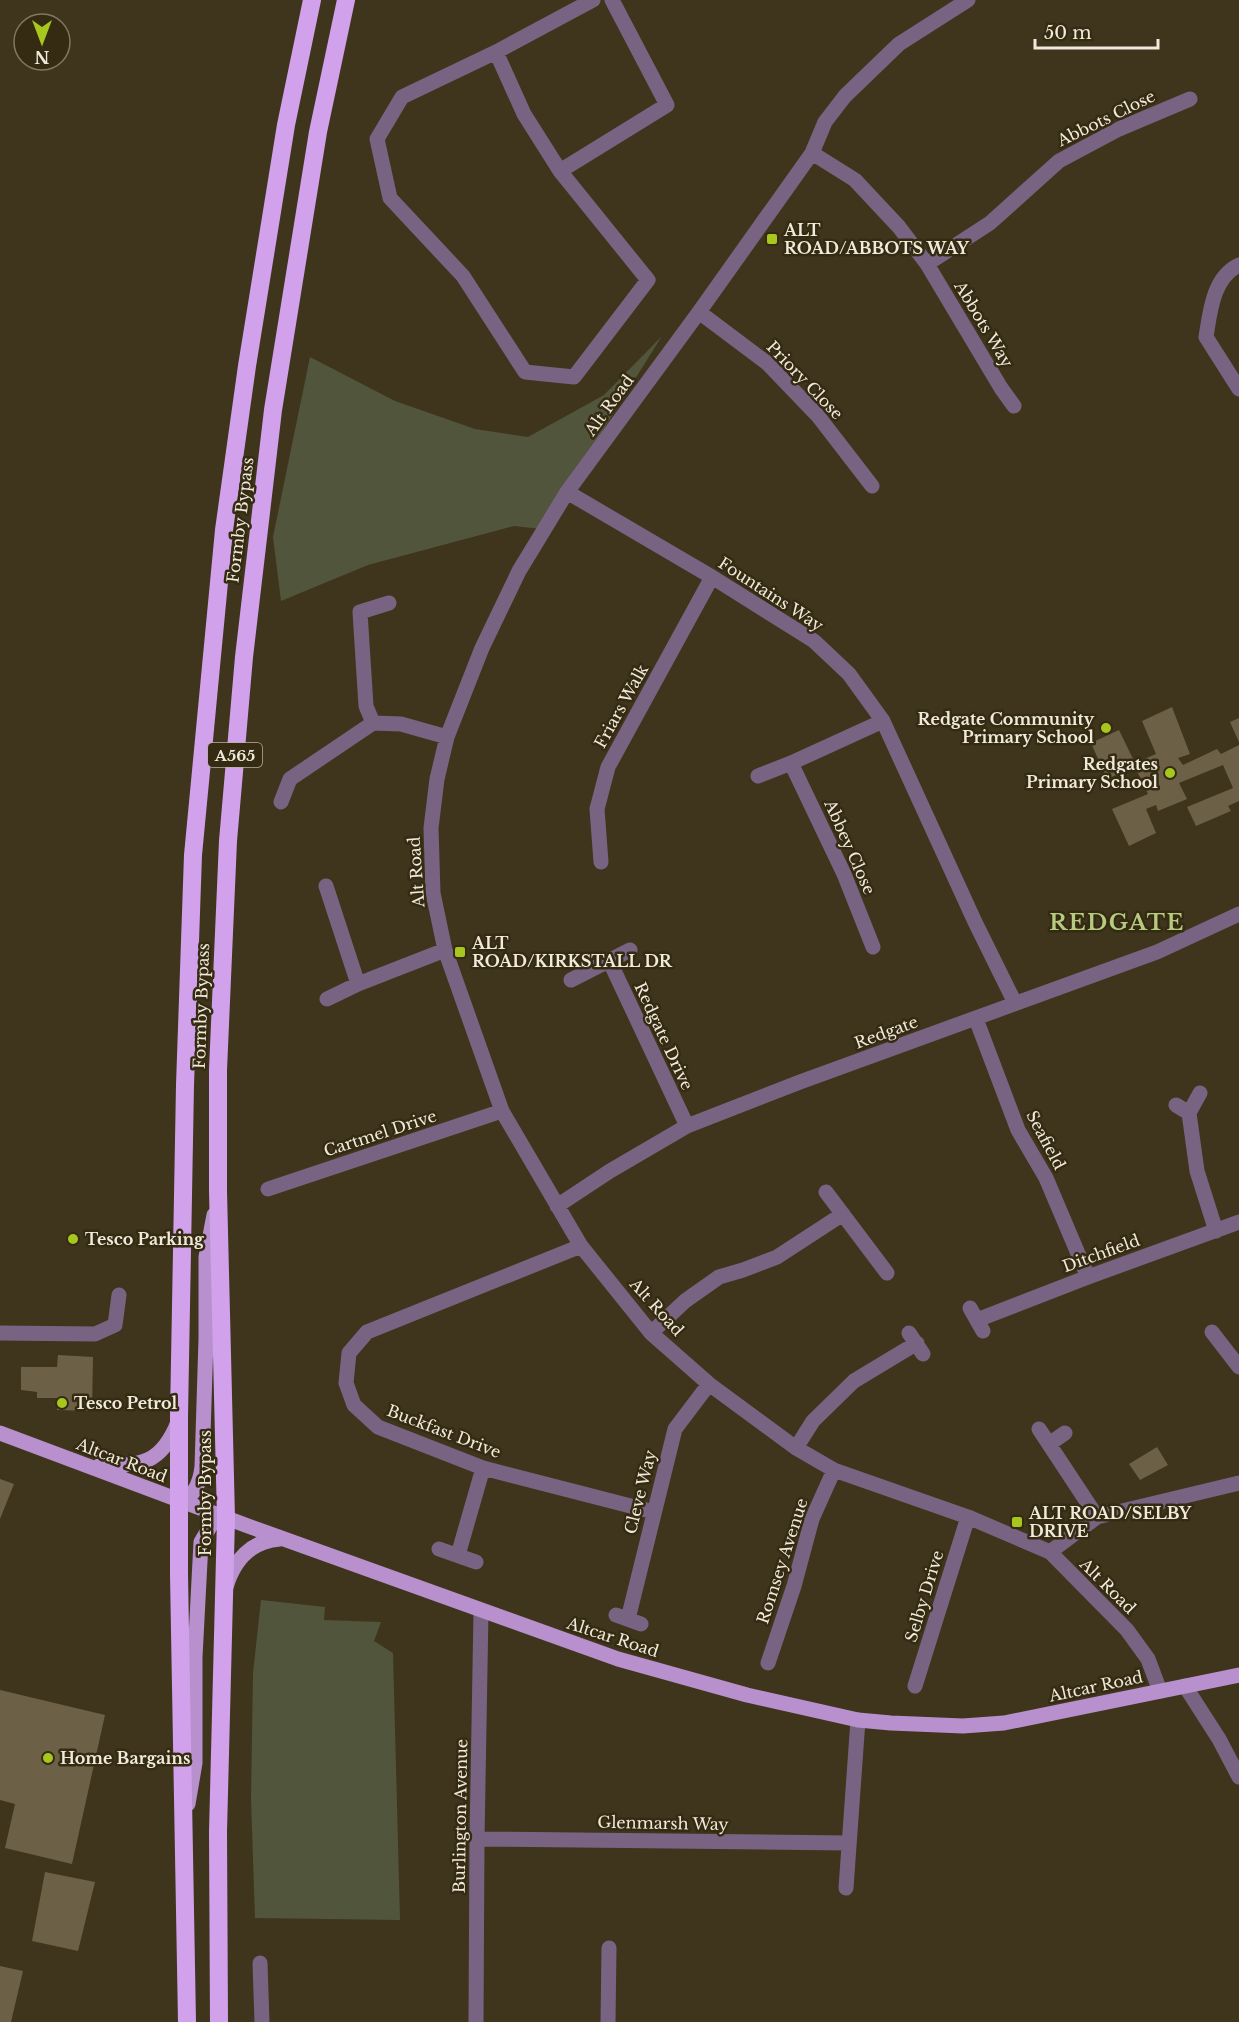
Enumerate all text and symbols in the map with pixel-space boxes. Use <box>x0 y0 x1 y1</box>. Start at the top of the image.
north arrow <box>12 12 72 72</box>
scale bar <box>1035 12 1158 50</box>
text: 50 m <box>1044 22 1092 44</box>
text: N <box>34 47 50 67</box>
street label: Abbots Close <box>1053 86 1158 151</box>
place label: ALT ROAD/ABBOTS WAY <box>783 220 970 258</box>
marker: ALT ROAD/ABBOTS WAY <box>765 232 779 246</box>
street label: Abbots Way <box>950 276 1018 371</box>
street label: Priory Close <box>763 337 847 423</box>
street label: Alt Road <box>580 370 638 440</box>
street label: Formby Bypass <box>222 456 258 584</box>
street label: Fountains Way <box>715 553 828 636</box>
street label: Friars Walk <box>590 660 652 751</box>
place label: Redgate Community Primary School <box>918 709 1095 747</box>
marker: Redgate Community Primary School <box>1099 721 1113 735</box>
road number: A565 <box>208 743 262 767</box>
place label: Redgates Primary School <box>1026 754 1158 792</box>
marker: Redgates Primary School <box>1163 766 1177 780</box>
street label: Abbey Close <box>820 796 880 897</box>
street label: Alt Road <box>404 836 429 909</box>
district label: REDGATE <box>1049 909 1185 936</box>
place label: ALT ROAD/KIRKSTALL DR <box>471 933 673 971</box>
street label: Formby Bypass <box>189 943 213 1069</box>
marker: ALT ROAD/KIRKSTALL DR <box>453 945 467 959</box>
street label: Redgate Drive <box>630 979 698 1093</box>
street label: Redgate <box>852 1011 920 1053</box>
street label: Cartmel Drive <box>321 1105 439 1161</box>
street label: Seafield <box>1022 1107 1070 1173</box>
place label: Tesco Parking <box>85 1229 205 1249</box>
street label: Ditchfield <box>1060 1230 1143 1276</box>
marker: Tesco Parking <box>66 1232 80 1246</box>
street label: Alt Road <box>625 1273 688 1340</box>
place label: Tesco Petrol <box>74 1393 178 1413</box>
marker: Tesco Petrol <box>55 1396 69 1410</box>
street label: Buckfast Drive <box>384 1400 504 1462</box>
street label: Formby Bypass <box>195 1430 215 1556</box>
street label: Altcar Road <box>73 1433 170 1487</box>
street label: Cleve Way <box>620 1447 660 1536</box>
street label: Romsey Avenue <box>752 1496 812 1626</box>
place label: ALT ROAD/SELBY DRIVE <box>1028 1503 1192 1541</box>
marker: ALT ROAD/SELBY DRIVE <box>1010 1515 1024 1529</box>
street label: Selby Drive <box>901 1548 947 1644</box>
street label: Alt Road <box>1075 1553 1140 1618</box>
street label: Altcar Road <box>564 1612 662 1661</box>
street label: Altcar Road <box>1046 1666 1145 1706</box>
street label: Burlington Avenue <box>449 1739 471 1893</box>
place label: Home Bargains <box>60 1748 190 1768</box>
marker: Home Bargains <box>41 1751 55 1765</box>
street label: Glenmarsh Way <box>597 1812 730 1834</box>

